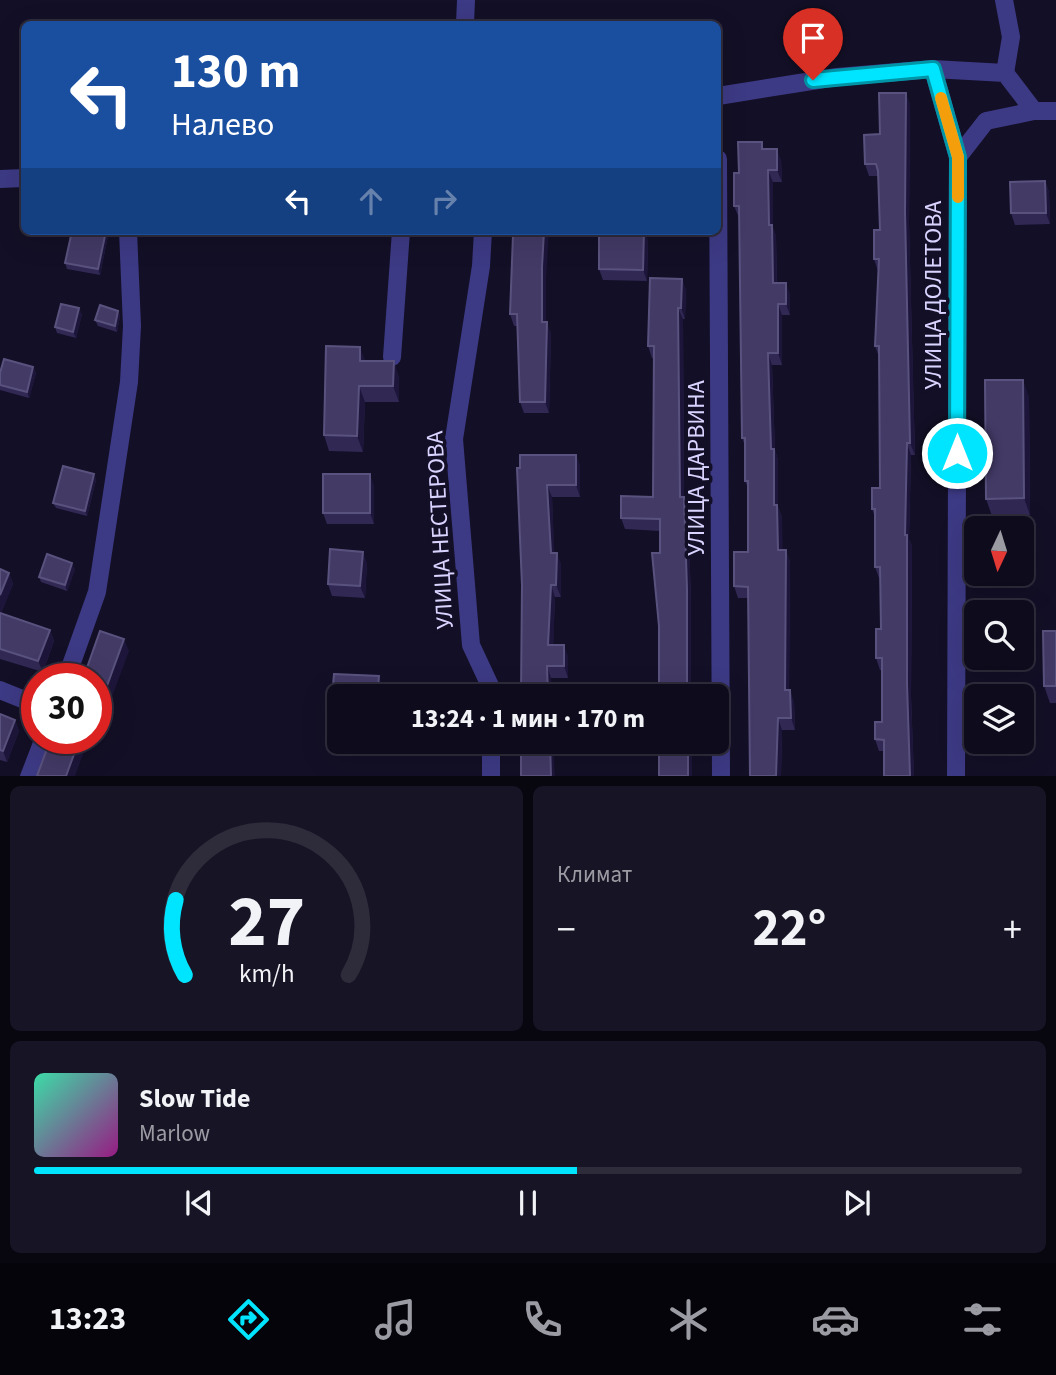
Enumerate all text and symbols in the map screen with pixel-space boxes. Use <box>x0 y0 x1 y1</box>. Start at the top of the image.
pin <box>783 8 843 80</box>
icon: arrive <box>794 19 832 57</box>
text: 130 m <box>171 37 300 107</box>
icon: left <box>56 49 147 140</box>
text: Налево <box>171 102 274 148</box>
icon: left <box>279 182 317 220</box>
icon: ahead <box>352 182 390 220</box>
icon: right <box>425 182 463 220</box>
street label: УЛИЦА ДОЛЕТОВА <box>916 201 951 389</box>
street label: УЛИЦА ДАРВИНА <box>679 380 714 556</box>
position arrow <box>920 416 994 490</box>
street label: УЛИЦА НЕСТЕРОВА <box>417 430 463 630</box>
north arrow <box>964 516 1034 586</box>
map controls <box>964 516 1034 754</box>
button: search <box>964 600 1034 670</box>
speed limit sign: 30 <box>21 663 112 754</box>
button: layers <box>964 684 1034 754</box>
text: 13:24 · 1 мин · 170 m <box>411 700 645 737</box>
text: Климат <box>557 858 632 891</box>
text: 27 <box>228 870 305 974</box>
text: 22° <box>753 892 826 966</box>
text: − <box>557 903 576 957</box>
text: + <box>1003 903 1022 957</box>
text: km/h <box>239 955 294 991</box>
text: Slow Tide <box>139 1080 250 1117</box>
text: Marlow <box>139 1117 210 1150</box>
icon: previous <box>180 1184 218 1222</box>
icon: pause <box>509 1184 547 1222</box>
icon: next <box>838 1184 876 1222</box>
icon: directions <box>224 1295 273 1344</box>
icon: music <box>371 1295 420 1344</box>
icon: phone <box>518 1295 567 1344</box>
icon: climate <box>664 1295 713 1344</box>
icon: car <box>811 1295 860 1344</box>
icon: filters <box>958 1295 1007 1344</box>
text: 13:23 <box>49 1296 126 1342</box>

